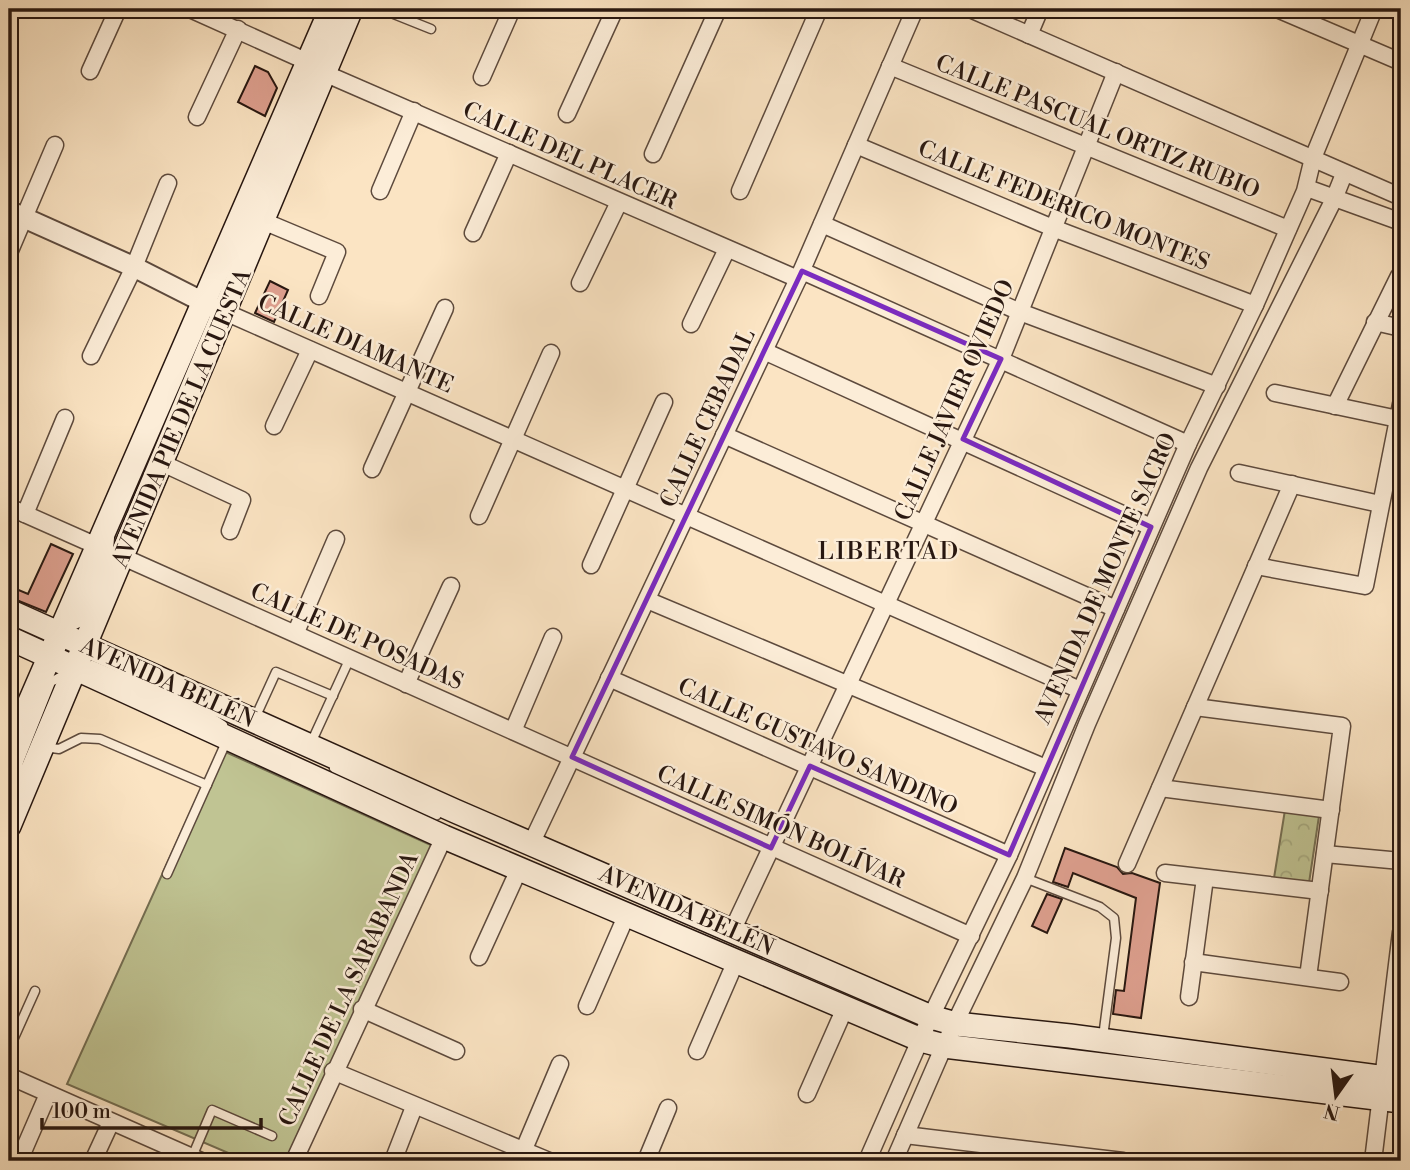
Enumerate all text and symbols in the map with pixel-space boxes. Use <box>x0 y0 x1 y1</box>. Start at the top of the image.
street label: CALLE PASCUAL ORTIZ RUBIO <box>931 49 1264 205</box>
street label: CALLE DEL PLACER <box>458 96 682 216</box>
street label: CALLE FEDERICO MONTES <box>914 135 1213 277</box>
street label: AVENIDA PIE DE LA CUESTA <box>106 264 258 573</box>
street label: CALLE JAVIER OVIEDO <box>889 275 1021 525</box>
street label: CALLE DIAMANTE <box>254 288 458 400</box>
street label: CALLE CEBADAL <box>654 325 762 512</box>
street label: AVENIDA DE MONTE SACRO <box>1028 428 1183 729</box>
district label: LIBERTAD <box>818 537 960 567</box>
street label: CALLE DE POSADAS <box>246 577 467 696</box>
street label: AVENIDA BELÉN <box>75 629 260 734</box>
street label: CALLE GUSTAVO SANDINO <box>673 672 962 821</box>
street label: CALLE SIMÓN BOLÍVAR <box>652 757 911 895</box>
street label: CALLE DE LA SARABANDA <box>273 847 425 1131</box>
street label: AVENIDA BELÉN <box>594 857 779 962</box>
north arrow <box>1302 1062 1372 1132</box>
scale bar <box>42 1086 261 1130</box>
text: N <box>1322 1098 1342 1125</box>
text: 100 m <box>52 1099 111 1125</box>

